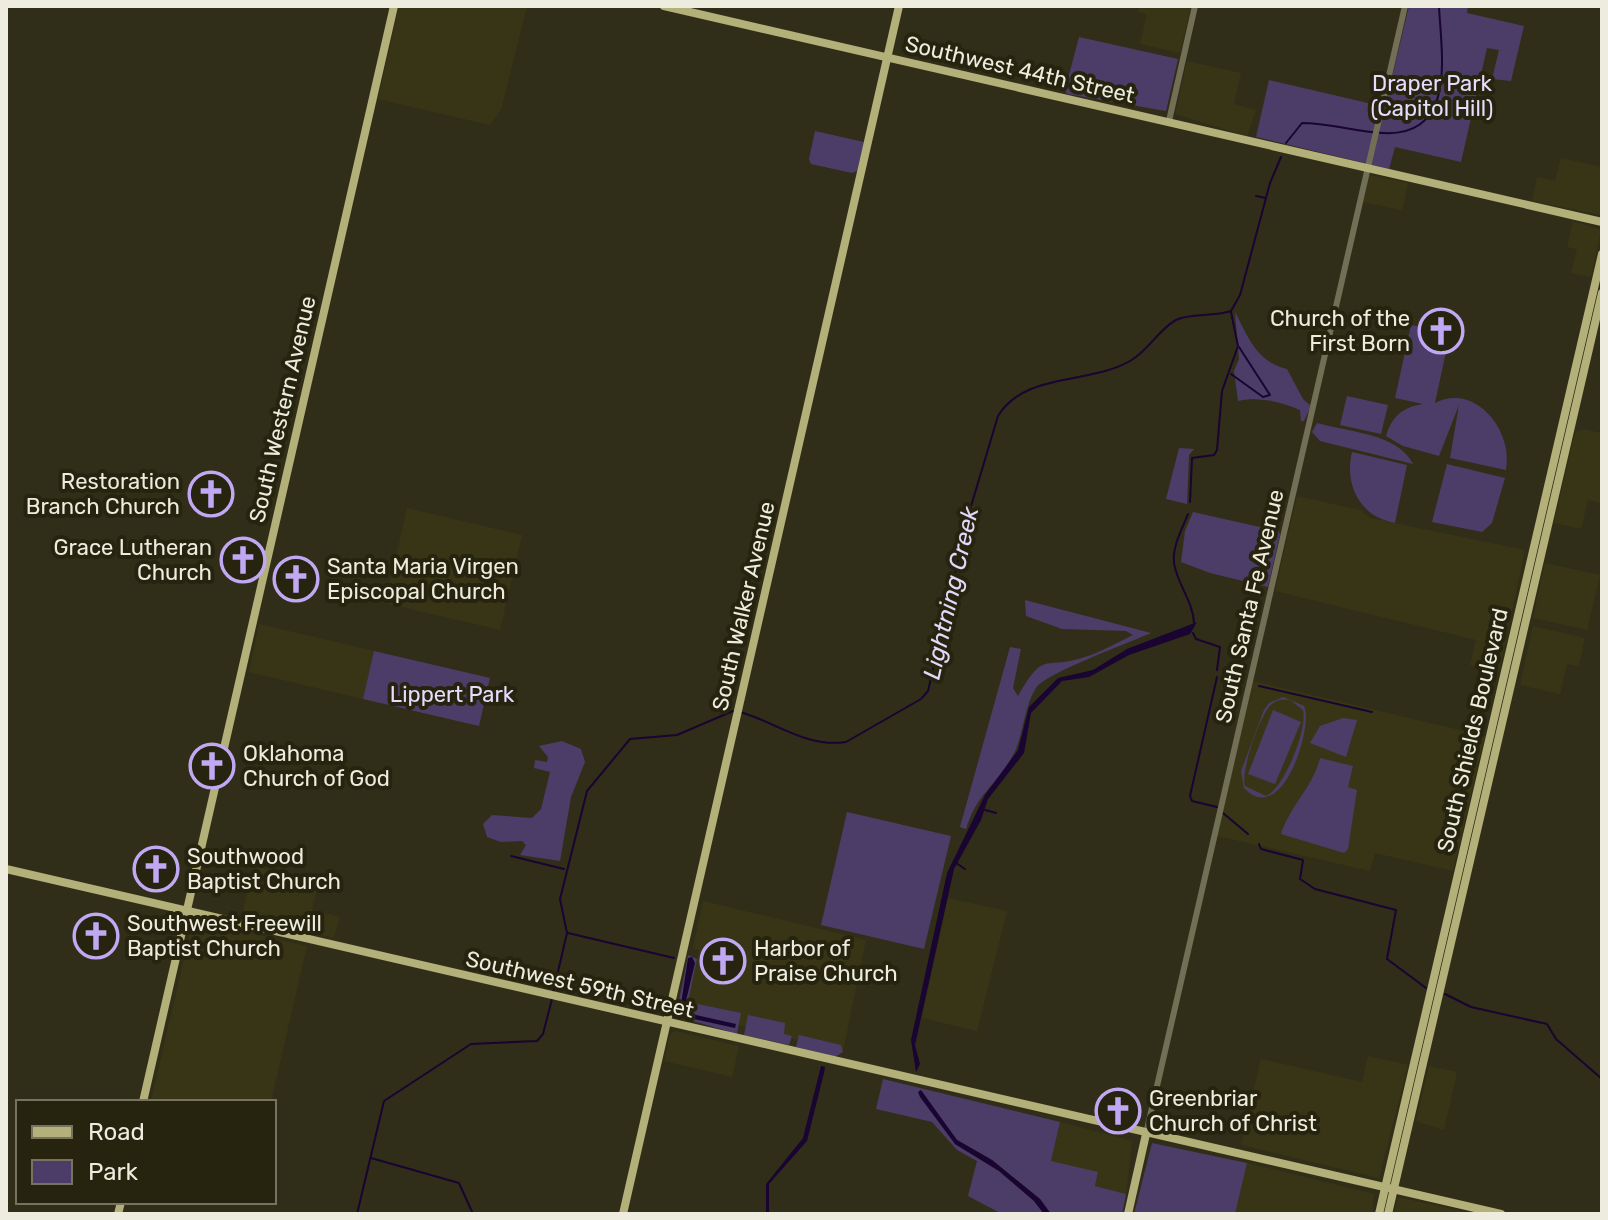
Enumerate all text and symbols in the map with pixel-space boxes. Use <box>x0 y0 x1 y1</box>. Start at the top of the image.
street label: Southwest 44th Street <box>903 30 1138 109</box>
park label: Draper Park (Capitol Hill) <box>1370 70 1494 122</box>
street label: South Western Avenue <box>243 293 322 525</box>
place label: Church of the First Born <box>1270 305 1410 357</box>
church icon: Church of the First Born <box>1417 307 1465 355</box>
place label: Restoration Branch Church <box>26 468 180 520</box>
church icon: Restoration Branch Church <box>187 470 235 518</box>
street label: South Santa Fe Avenue <box>1209 487 1290 726</box>
street label: South Walker Avenue <box>706 499 781 713</box>
water label: Lightning Creek <box>918 503 985 682</box>
place label: Grace Lutheran Church <box>54 534 212 586</box>
church icon: Grace Lutheran Church <box>219 536 267 584</box>
place label: Santa Maria Virgen Episcopal Church <box>327 553 519 605</box>
church icon: Santa Maria Virgen Episcopal Church <box>272 555 320 603</box>
street label: South Shields Boulevard <box>1431 605 1514 855</box>
park label: Lippert Park <box>390 681 515 708</box>
place label: Oklahoma Church of God <box>243 740 390 792</box>
church icon: Oklahoma Church of God <box>188 742 236 790</box>
place label: Southwood Baptist Church <box>187 843 341 895</box>
church icon: Southwood Baptist Church <box>132 845 180 893</box>
place label: Southwest Freewill Baptist Church <box>127 910 322 962</box>
church icon: Southwest Freewill Baptist Church <box>72 912 120 960</box>
place label: Harbor of Praise Church <box>754 935 898 987</box>
church icon: Harbor of Praise Church <box>699 937 747 985</box>
street label: Southwest 59th Street <box>463 945 697 1024</box>
place label: Greenbriar Church of Christ <box>1149 1085 1317 1137</box>
church icon: Greenbriar Church of Christ <box>1094 1087 1142 1135</box>
legend <box>16 1100 276 1204</box>
text: Road <box>88 1118 145 1146</box>
text: Park <box>88 1158 139 1186</box>

